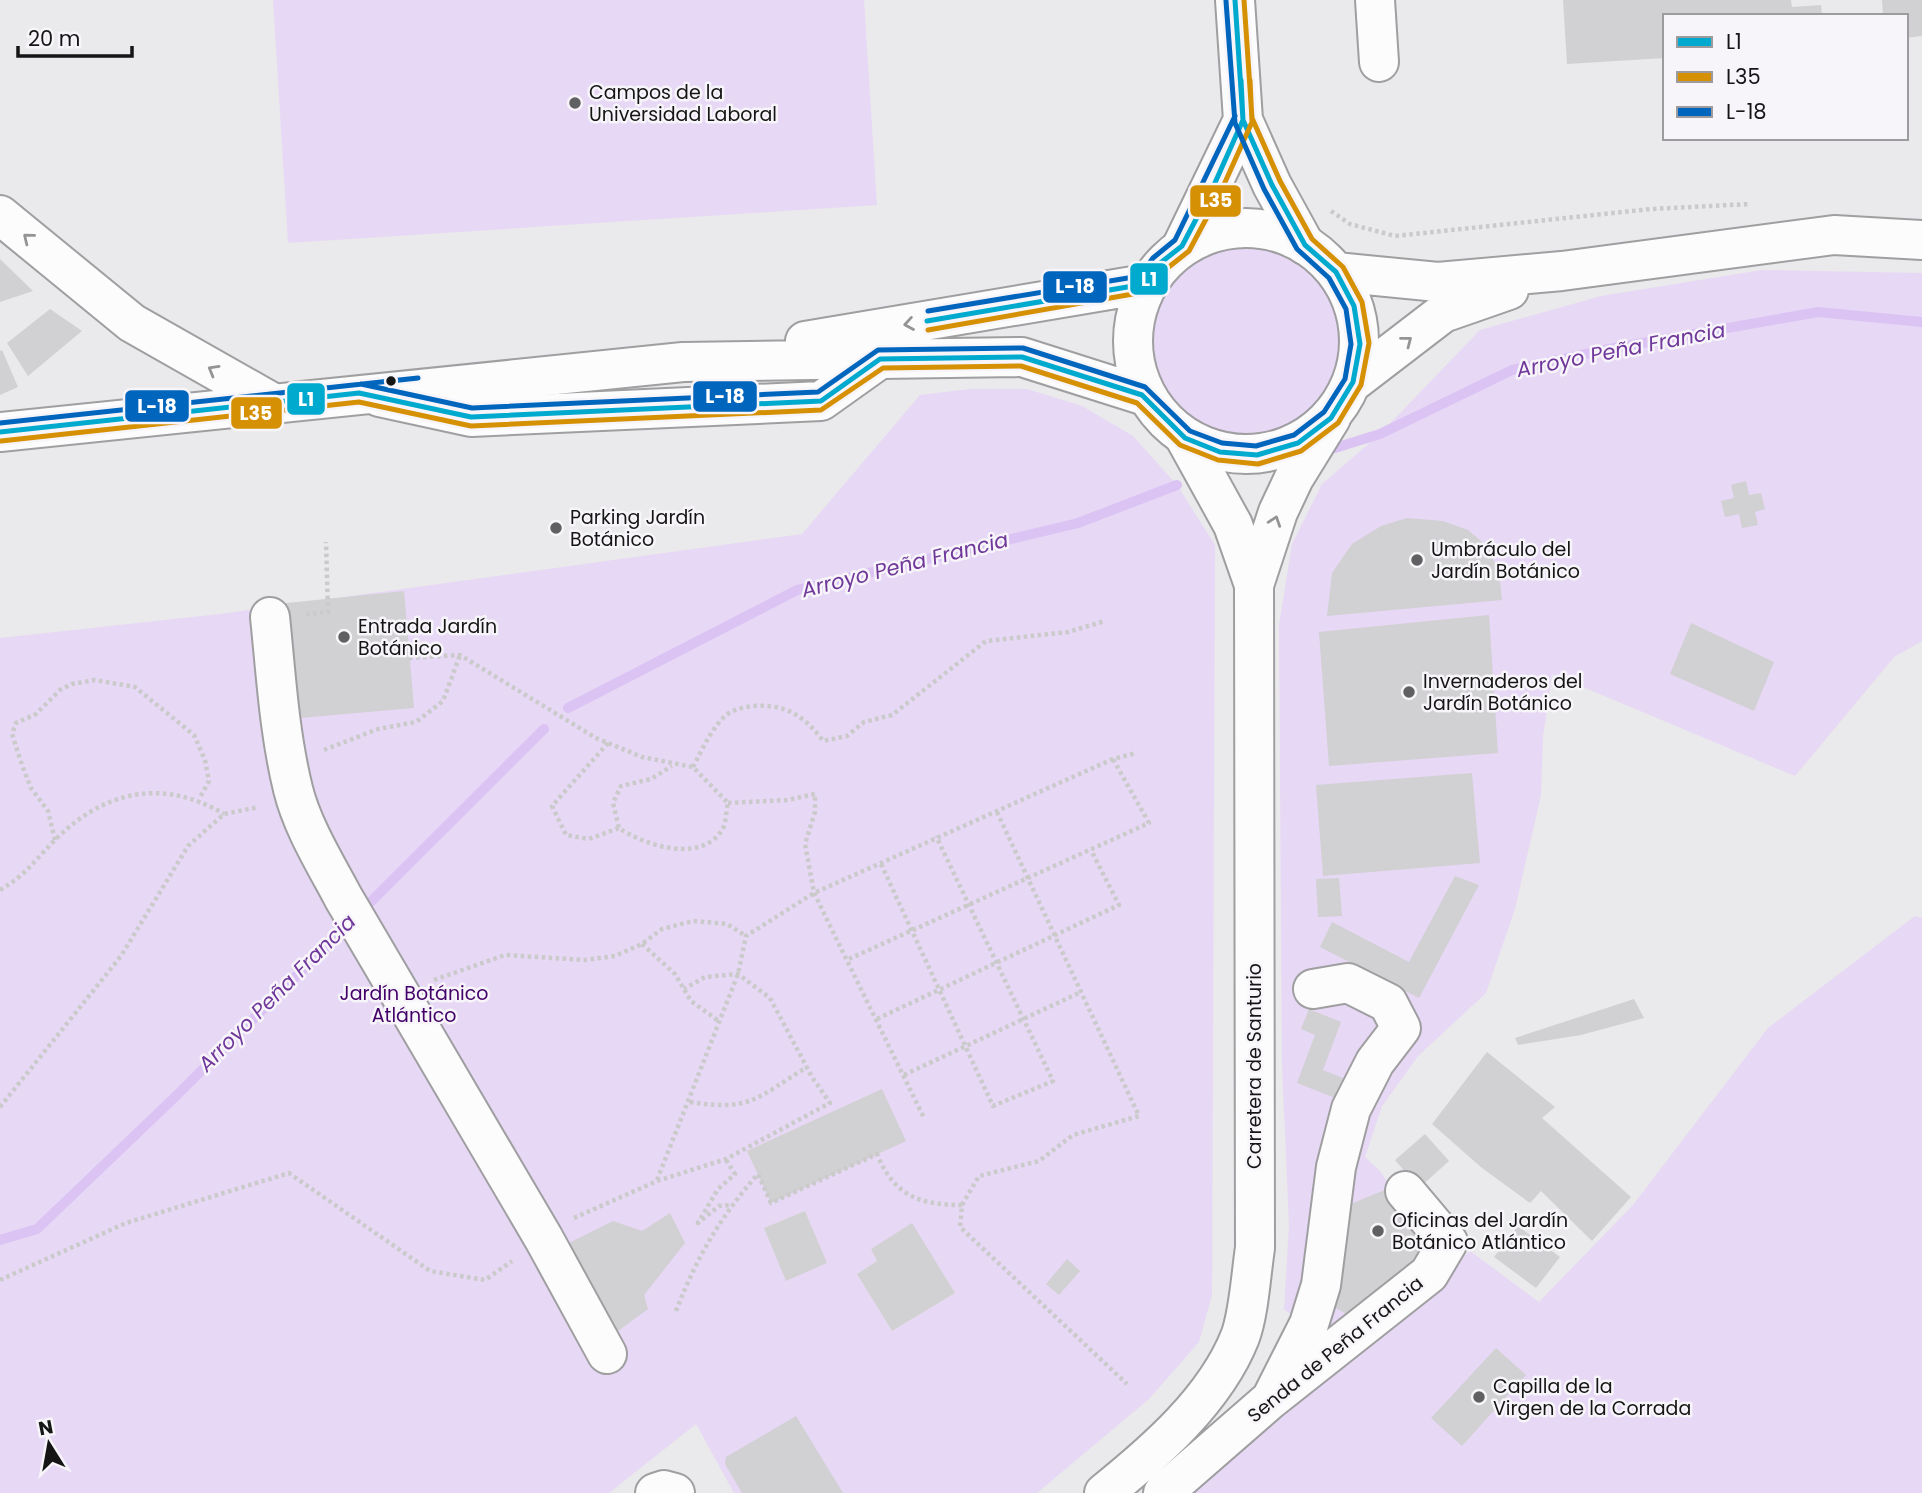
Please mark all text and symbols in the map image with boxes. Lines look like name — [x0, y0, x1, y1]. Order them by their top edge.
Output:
scale bar — [18, 14, 131, 58]
legend — [1663, 14, 1908, 140]
text: 20 m — [28, 24, 81, 53]
text: L1 — [1726, 27, 1742, 56]
text: L35 — [1726, 62, 1761, 91]
place label: Campos de la Universidad Laboral — [589, 79, 777, 128]
marker: Campos de la Universidad Laboral — [567, 95, 583, 111]
text: L-18 — [1726, 97, 1767, 126]
line badge: L35 — [1189, 184, 1242, 218]
text: L35 — [1200, 187, 1232, 214]
one-way arrow — [24, 234, 36, 247]
line badge: L1 — [1129, 262, 1169, 296]
text: L1 — [1141, 266, 1157, 293]
line badge: L-18 — [1042, 270, 1108, 304]
text: L-18 — [1055, 273, 1095, 300]
water label: Arroyo Peña Francia — [1513, 315, 1728, 384]
one-way arrow — [903, 316, 915, 331]
one-way arrow — [1399, 336, 1412, 349]
one-way arrow — [208, 365, 221, 378]
unlabelled marker — [384, 374, 398, 388]
line badge: L-18 — [692, 380, 758, 413]
line badge: L1 — [286, 382, 326, 416]
text: L-18 — [705, 383, 745, 410]
text: L1 — [298, 386, 314, 413]
line badge: L-18 — [124, 389, 190, 423]
text: L-18 — [137, 393, 177, 420]
line badge: L35 — [230, 396, 283, 430]
text: L35 — [240, 400, 272, 427]
place label: Parking Jardín Botánico — [570, 504, 705, 553]
one-way arrow — [1267, 515, 1281, 527]
marker: Parking Jardín Botánico — [548, 520, 564, 536]
water label: Arroyo Peña Francia — [798, 525, 1011, 604]
place label: Umbráculo del Jardín Botánico — [1431, 536, 1580, 585]
marker: Umbráculo del Jardín Botánico — [1409, 552, 1425, 568]
place label: Entrada Jardín Botánico — [358, 613, 497, 662]
marker: Entrada Jardín Botánico — [336, 629, 352, 645]
place label: Invernaderos del Jardín Botánico — [1423, 668, 1583, 717]
marker: Invernaderos del Jardín Botánico — [1401, 684, 1417, 700]
water label: Arroyo Peña Francia — [191, 907, 362, 1079]
street label: Carretera de Santurio — [1241, 963, 1268, 1169]
park label: Jardín Botánico Atlántico — [340, 980, 488, 1029]
place label: Oficinas del Jardín Botánico Atlántico — [1392, 1207, 1568, 1256]
marker: Oficinas del Jardín Botánico Atlántico — [1370, 1223, 1386, 1239]
street label: Senda de Peña Francia — [1242, 1270, 1429, 1429]
place label: Capilla de la Virgen de la Corrada — [1493, 1373, 1691, 1422]
marker: Capilla de la Virgen de la Corrada — [1471, 1389, 1487, 1405]
north arrow — [14, 1409, 84, 1479]
text: N — [36, 1413, 55, 1442]

